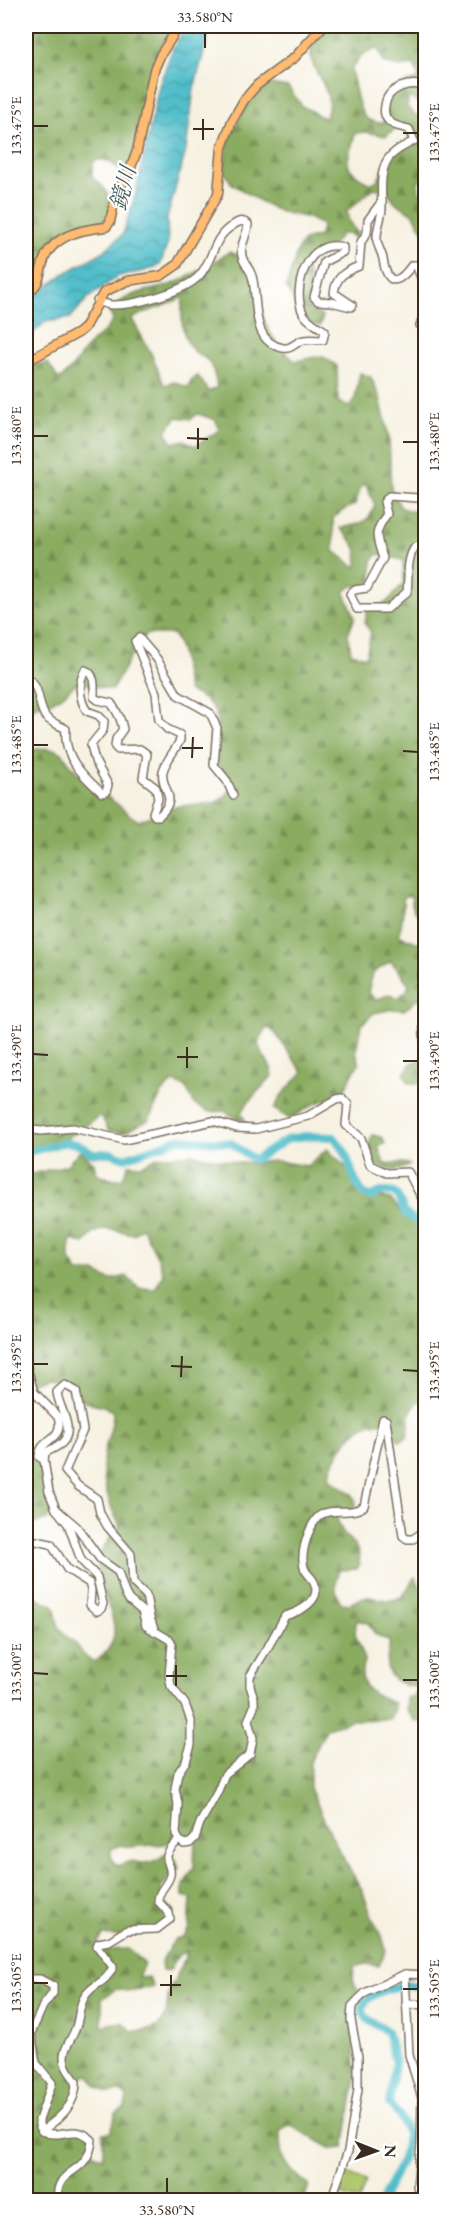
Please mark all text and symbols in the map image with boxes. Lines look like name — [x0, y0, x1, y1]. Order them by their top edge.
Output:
text: 33.580°N — [177, 7, 233, 26]
text: 133.475°E — [6, 96, 25, 156]
text: 133.475°E — [424, 103, 443, 163]
water label: 鏡川 — [103, 161, 143, 213]
text: 133.480°E — [6, 406, 25, 466]
text: 133.480°E — [424, 412, 443, 472]
text: 133.485°E — [6, 715, 25, 775]
text: 133.485°E — [424, 722, 443, 782]
text: 133.490°E — [6, 1024, 25, 1084]
text: 133.490°E — [424, 1031, 443, 1091]
text: 133.495°E — [6, 1334, 25, 1394]
text: 133.495°E — [424, 1341, 443, 1401]
text: 133.500°E — [6, 1643, 25, 1703]
text: 133.500°E — [424, 1650, 443, 1710]
text: 133.505°E — [6, 1953, 25, 2013]
text: 133.505°E — [424, 1959, 443, 2019]
north arrow — [346, 2121, 406, 2181]
text: N — [380, 2145, 401, 2158]
text: 33.580°N — [139, 2200, 195, 2219]

